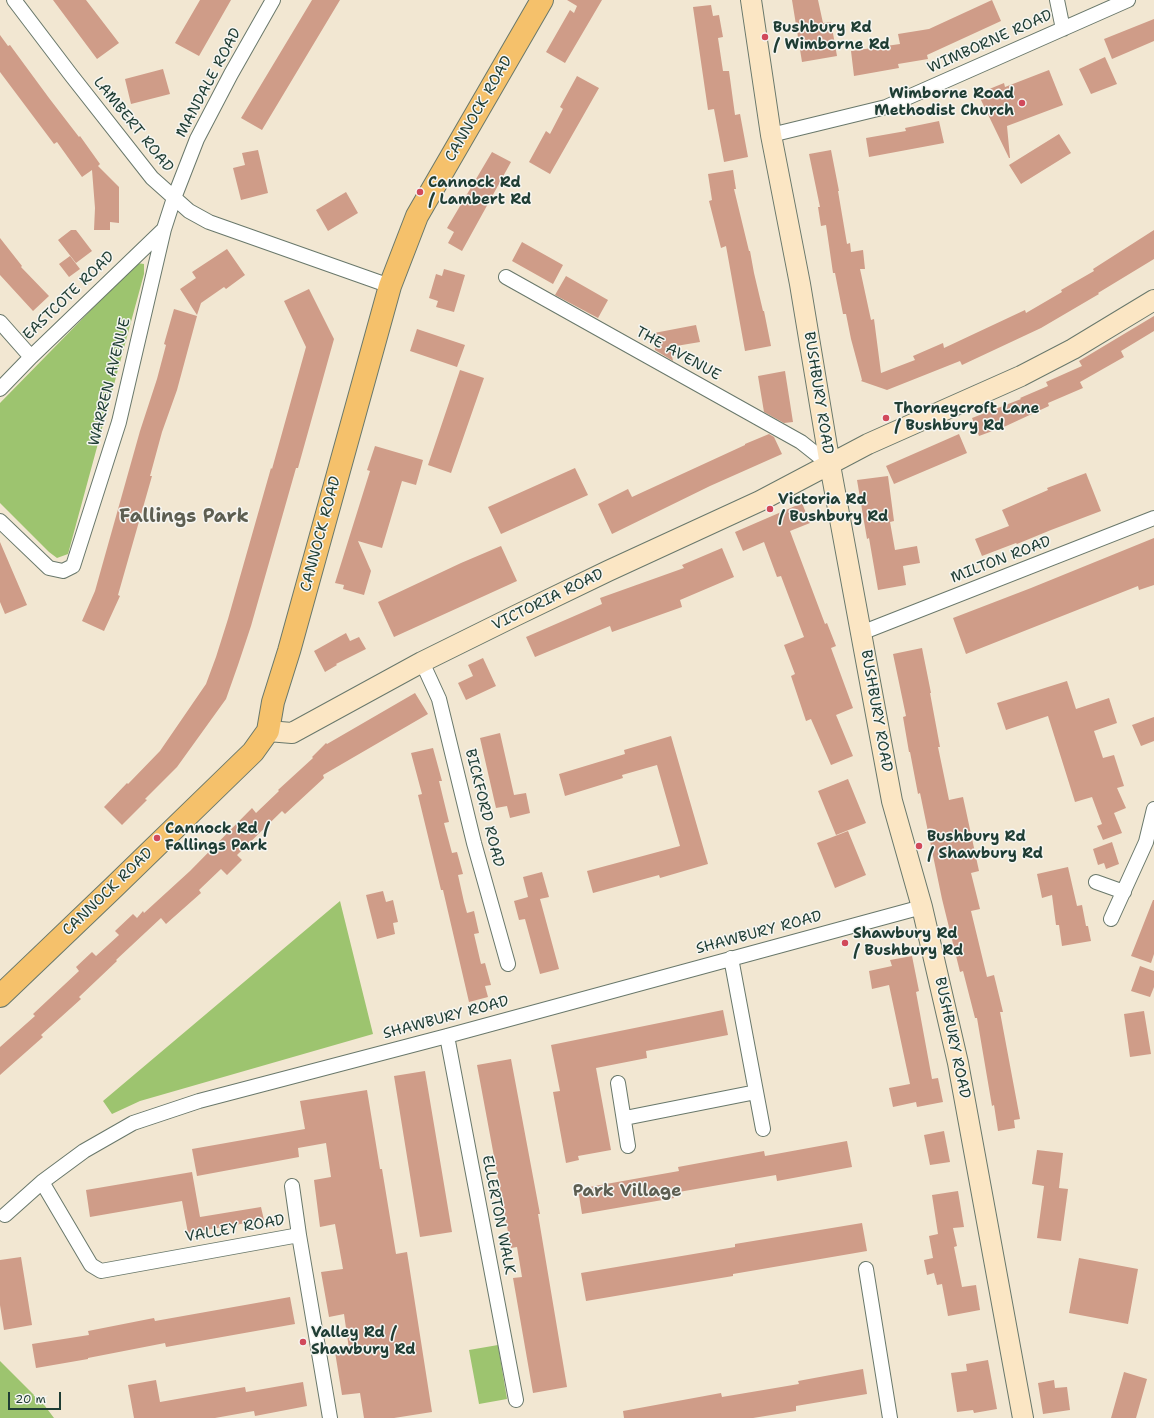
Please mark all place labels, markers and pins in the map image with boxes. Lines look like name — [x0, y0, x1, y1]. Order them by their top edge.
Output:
place label: Bushbury Rd / Wimborne Rd — [773, 19, 890, 54]
marker: Bushbury Rd / Wimborne Rd — [760, 32, 770, 42]
place label: Wimborne Road Methodist Church — [874, 85, 1014, 120]
marker: Wimborne Road Methodist Church — [1017, 98, 1027, 108]
place label: Cannock Rd / Lambert Rd — [428, 174, 531, 209]
marker: Cannock Rd / Lambert Rd — [415, 187, 425, 197]
place label: Thorneycroft Lane / Bushbury Rd — [894, 400, 1039, 435]
marker: Thorneycroft Lane / Bushbury Rd — [881, 413, 891, 423]
place label: Victoria Rd / Bushbury Rd — [778, 491, 888, 526]
marker: Victoria Rd / Bushbury Rd — [765, 504, 775, 514]
place label: Cannock Rd / Fallings Park — [165, 820, 270, 855]
place label: Bushbury Rd / Shawbury Rd — [927, 828, 1043, 863]
marker: Cannock Rd / Fallings Park — [152, 833, 162, 843]
marker: Bushbury Rd / Shawbury Rd — [914, 841, 924, 851]
place label: Shawbury Rd / Bushbury Rd — [853, 925, 963, 960]
marker: Shawbury Rd / Bushbury Rd — [840, 938, 850, 948]
place label: Valley Rd / Shawbury Rd — [311, 1324, 416, 1359]
marker: Valley Rd / Shawbury Rd — [298, 1337, 308, 1347]

